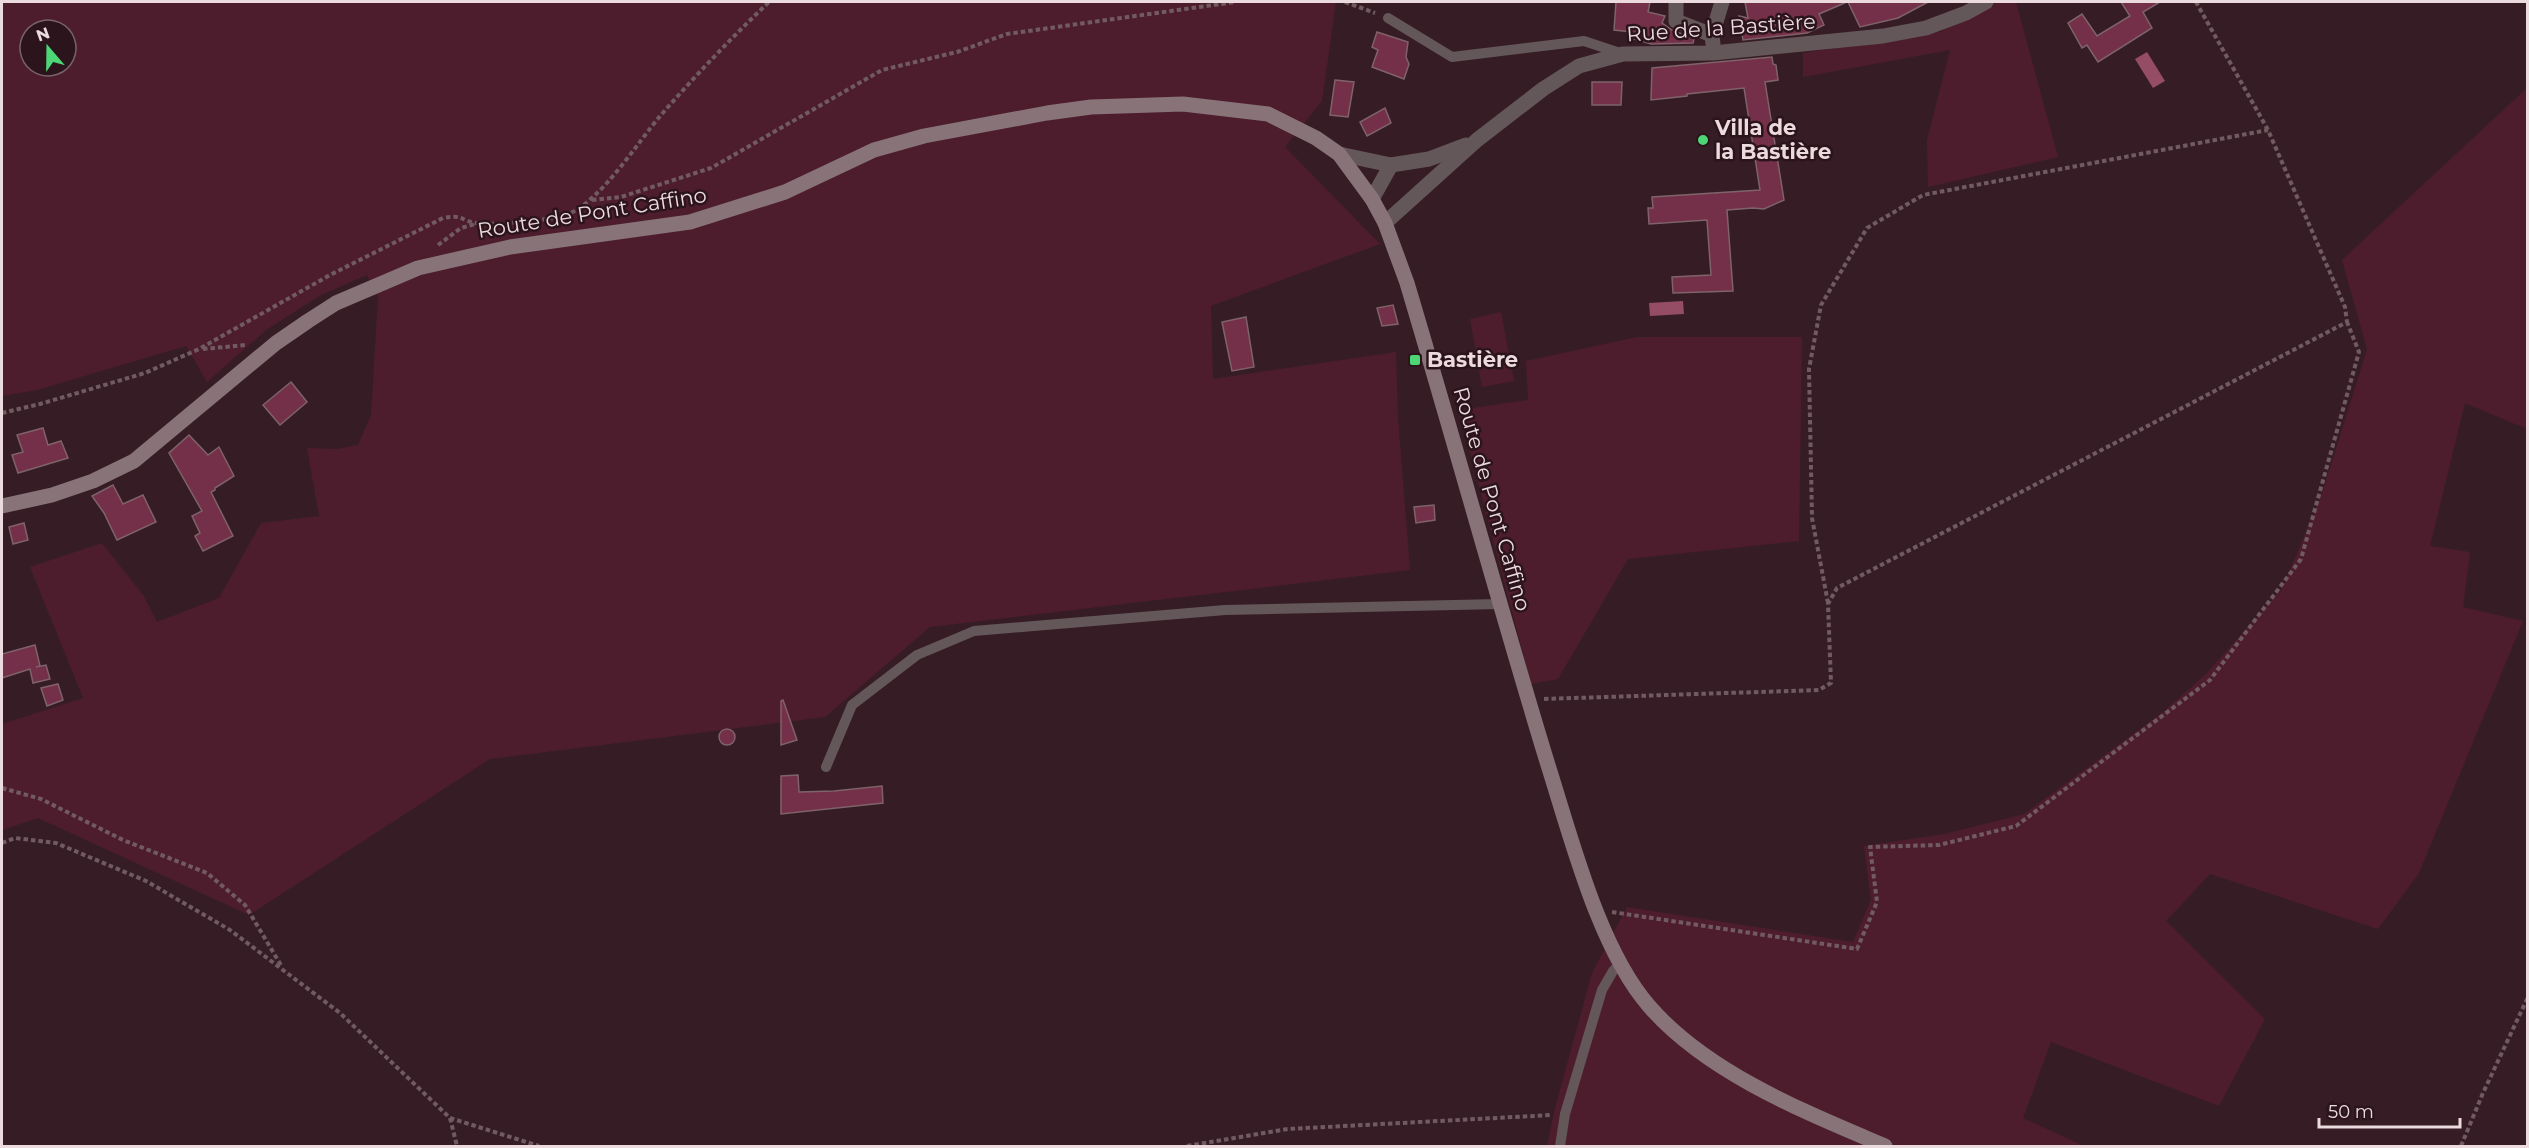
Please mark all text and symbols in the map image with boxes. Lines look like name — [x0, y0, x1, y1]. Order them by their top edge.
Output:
street label: Rue de la Bastière — [1626, 8, 1816, 47]
north arrow — [18, 18, 78, 78]
text: N — [34, 23, 52, 46]
place label: Villa de la Bastière — [1714, 115, 1831, 164]
marker: Villa de la Bastière — [1696, 133, 1710, 147]
street label: Route de Pont Caffino — [475, 182, 708, 243]
place label: Bastière — [1427, 347, 1518, 372]
marker: Bastière — [1408, 353, 1422, 367]
street label: Route de Pont Caffino — [1449, 384, 1536, 614]
scale bar — [2319, 1091, 2460, 1129]
text: 50 m — [2328, 1101, 2374, 1123]

